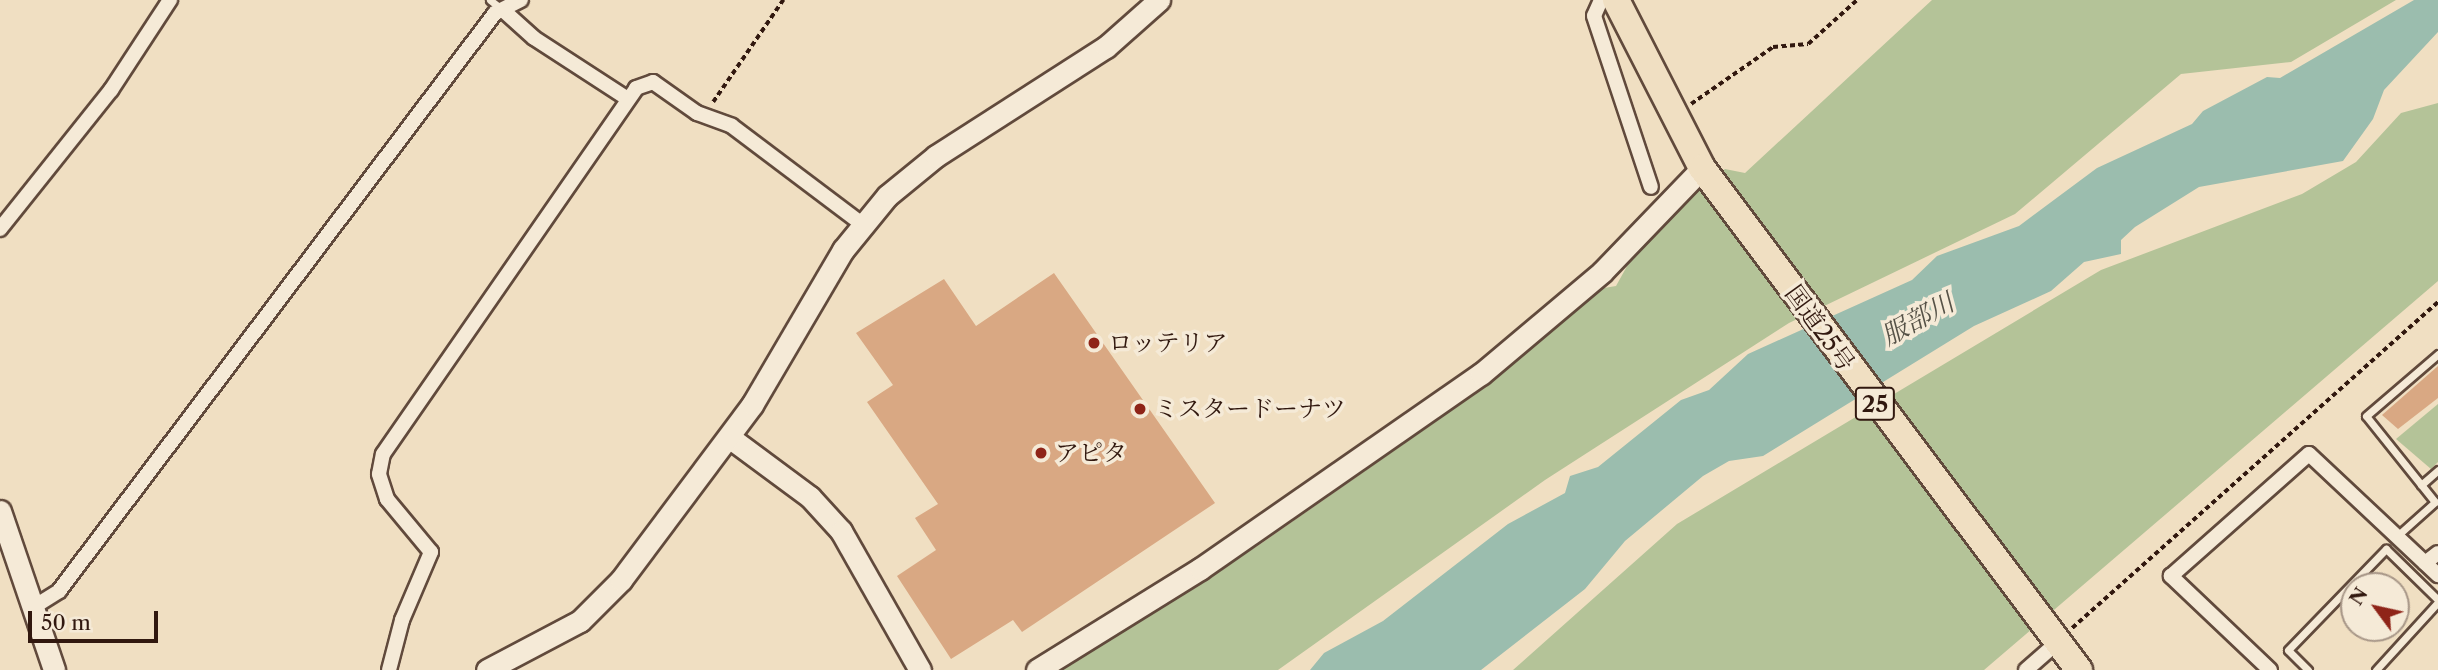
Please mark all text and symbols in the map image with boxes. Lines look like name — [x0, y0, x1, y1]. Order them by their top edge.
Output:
street label: 国道25号 — [1779, 280, 1861, 376]
water label: 服部川 — [1876, 287, 1960, 353]
place label: ロッテリア — [1108, 329, 1228, 357]
marker: ロッテリア — [1086, 335, 1102, 351]
road number: 25 — [1854, 384, 1896, 424]
place label: ミスタードーナツ — [1154, 395, 1346, 423]
marker: ミスタードーナツ — [1132, 401, 1148, 417]
place label: アピタ — [1055, 439, 1127, 467]
marker: アピタ — [1033, 445, 1049, 461]
north arrow — [2340, 572, 2410, 642]
text: N — [2344, 583, 2373, 610]
scale bar — [32, 596, 161, 640]
text: 50 m — [41, 610, 91, 635]

